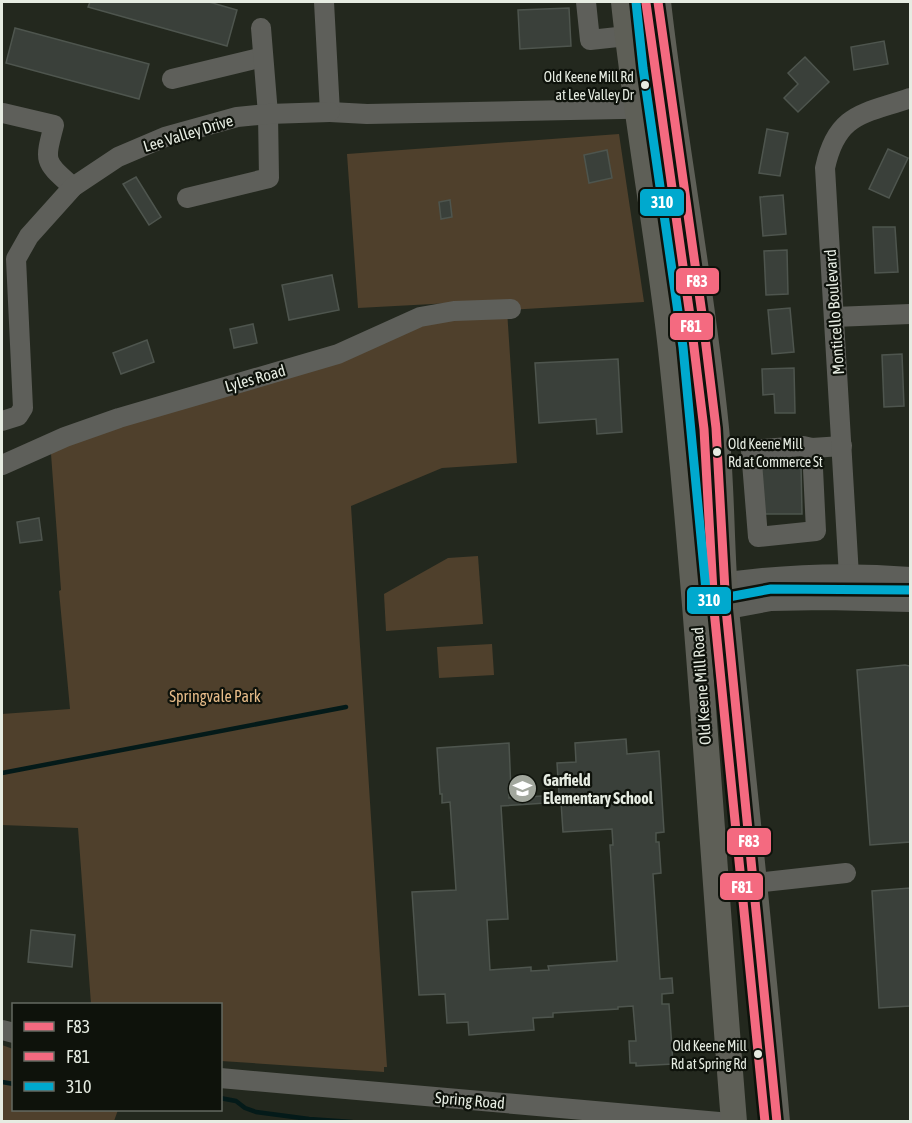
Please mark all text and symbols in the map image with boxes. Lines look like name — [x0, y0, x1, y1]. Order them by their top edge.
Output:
place label: Old Keene Mill Rd at Lee Valley Dr — [544, 69, 635, 103]
marker: Old Keene Mill Rd at Lee Valley Dr — [639, 79, 651, 91]
street label: Lee Valley Drive — [141, 111, 235, 156]
line badge: 310 — [639, 188, 685, 217]
text: 310 — [651, 193, 674, 211]
street label: Monticello Boulevard — [821, 249, 847, 375]
line badge: F83 — [675, 267, 720, 295]
text: F83 — [686, 272, 708, 290]
line badge: F81 — [669, 312, 714, 341]
text: F81 — [680, 317, 702, 335]
street label: Lyles Road — [223, 361, 288, 396]
place label: Old Keene Mill Rd at Commerce St — [728, 436, 823, 470]
marker: Old Keene Mill Rd at Commerce St — [711, 446, 723, 458]
line badge: 310 — [686, 586, 732, 615]
text: 310 — [698, 591, 721, 609]
street label: Old Keene Mill Road — [688, 627, 714, 745]
park label: Springvale Park — [169, 687, 261, 706]
place label: Garfield Elementary School — [543, 771, 654, 807]
school or university icon: Garfield Elementary School — [506, 773, 538, 805]
line badge: F83 — [726, 827, 772, 856]
text: F83 — [738, 832, 760, 850]
line badge: F81 — [719, 872, 764, 901]
text: F81 — [731, 878, 753, 896]
legend — [12, 1003, 222, 1111]
text: F83 — [66, 1016, 90, 1037]
place label: Old Keene Mill Rd at Spring Rd — [671, 1038, 747, 1072]
text: F81 — [66, 1046, 90, 1067]
marker: Old Keene Mill Rd at Spring Rd — [752, 1048, 764, 1060]
text: 310 — [66, 1076, 91, 1097]
street label: Spring Road — [434, 1088, 506, 1113]

